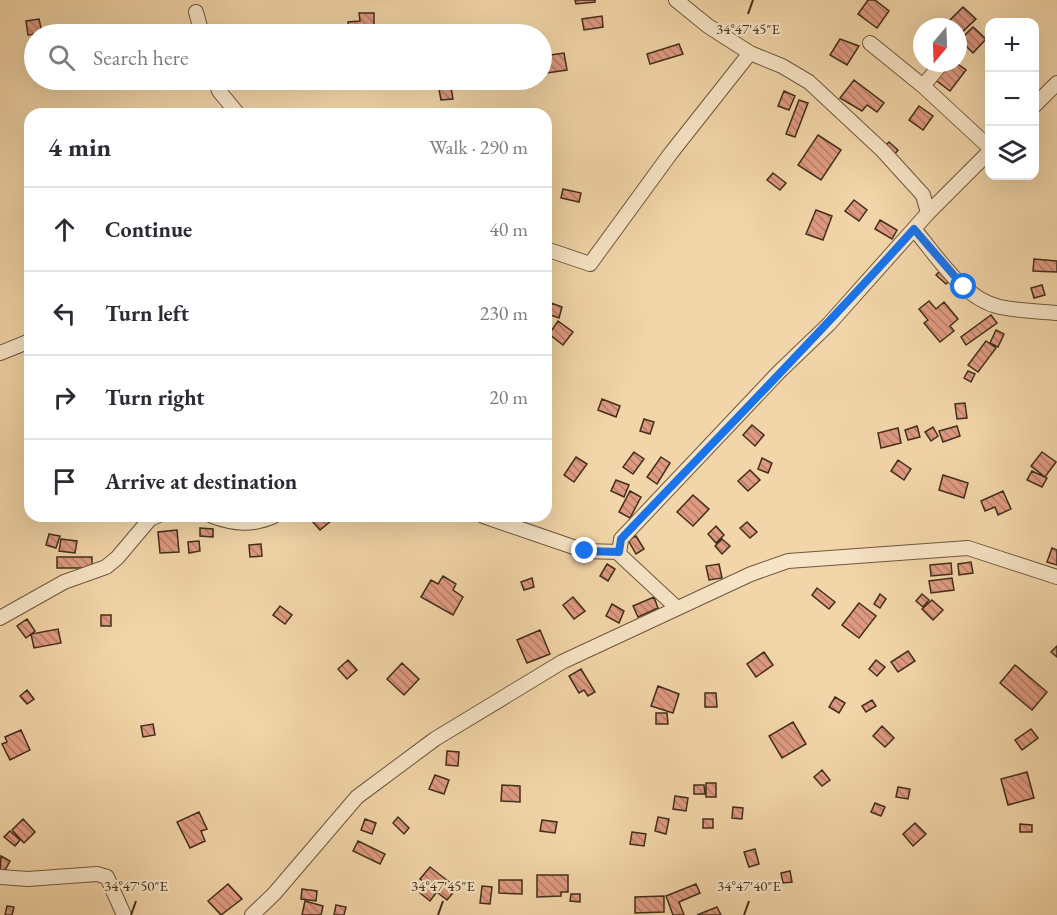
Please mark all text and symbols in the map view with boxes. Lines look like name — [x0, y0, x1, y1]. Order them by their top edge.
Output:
north arrow — [913, 18, 967, 72]
map controls — [985, 18, 1039, 180]
button: + — [985, 18, 1039, 72]
text: 34°47'45"E — [716, 19, 781, 38]
search box — [24, 24, 552, 90]
icon: search — [45, 41, 78, 74]
text: Search here — [93, 43, 188, 72]
button: − — [985, 72, 1039, 126]
button: layers — [985, 126, 1039, 180]
text: 4 min — [48, 130, 111, 164]
text: Walk · 290 m — [429, 134, 528, 160]
icon: ahead — [48, 213, 81, 246]
text: Continue — [105, 215, 192, 244]
text: 40 m — [489, 216, 528, 242]
route start — [950, 273, 976, 299]
icon: left — [48, 297, 81, 330]
text: Turn left — [105, 299, 189, 328]
text: 230 m — [480, 300, 528, 326]
icon: right — [48, 381, 81, 414]
text: Turn right — [105, 383, 204, 412]
text: 20 m — [489, 384, 528, 410]
icon: arrive — [48, 465, 81, 498]
text: Arrive at destination — [105, 467, 297, 496]
route end — [571, 537, 597, 563]
text: 34°47'50"E — [104, 876, 169, 895]
text: 34°47'45"E — [411, 876, 476, 895]
text: 34°47'40"E — [717, 876, 782, 895]

